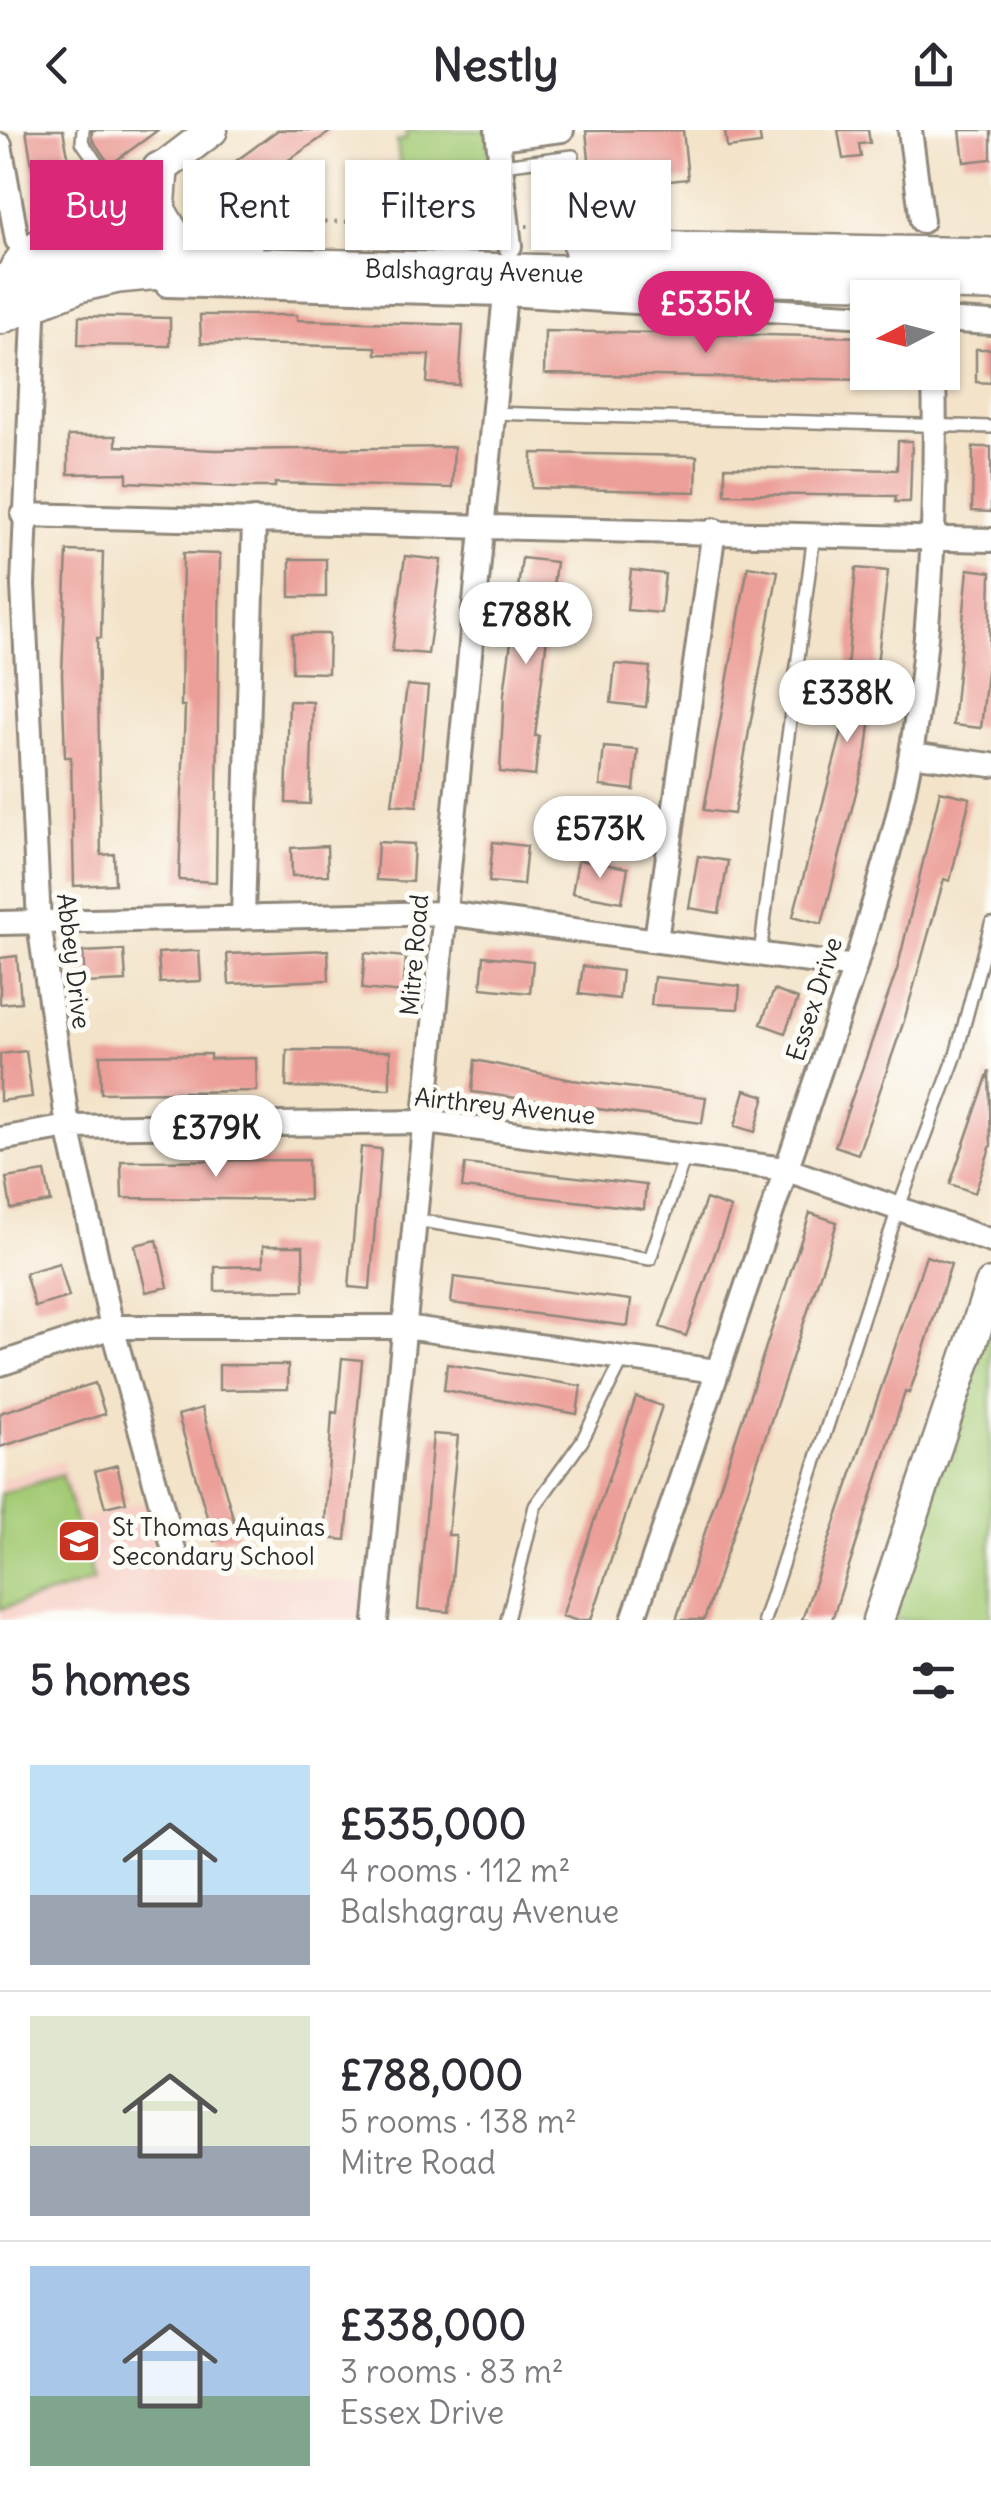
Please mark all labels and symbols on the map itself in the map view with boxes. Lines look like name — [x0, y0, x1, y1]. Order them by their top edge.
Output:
street label: Balshagray Avenue — [365, 252, 584, 289]
pin: £535K — [636, 271, 776, 356]
north arrow — [850, 280, 960, 390]
pin: £788K — [456, 582, 596, 667]
pin: £338K — [777, 660, 917, 745]
pin: £573K — [530, 796, 670, 881]
street label: Abbey Drive — [50, 891, 98, 1031]
street label: Mitre Road — [393, 893, 435, 1017]
street label: Essex Drive — [779, 933, 849, 1065]
street label: Airthrey Avenue — [413, 1081, 597, 1131]
pin: £379K — [146, 1095, 286, 1180]
place label: St Thomas Aquinas Secondary School — [112, 1511, 325, 1572]
school or university icon: St Thomas Aquinas Secondary School — [56, 1518, 102, 1564]

